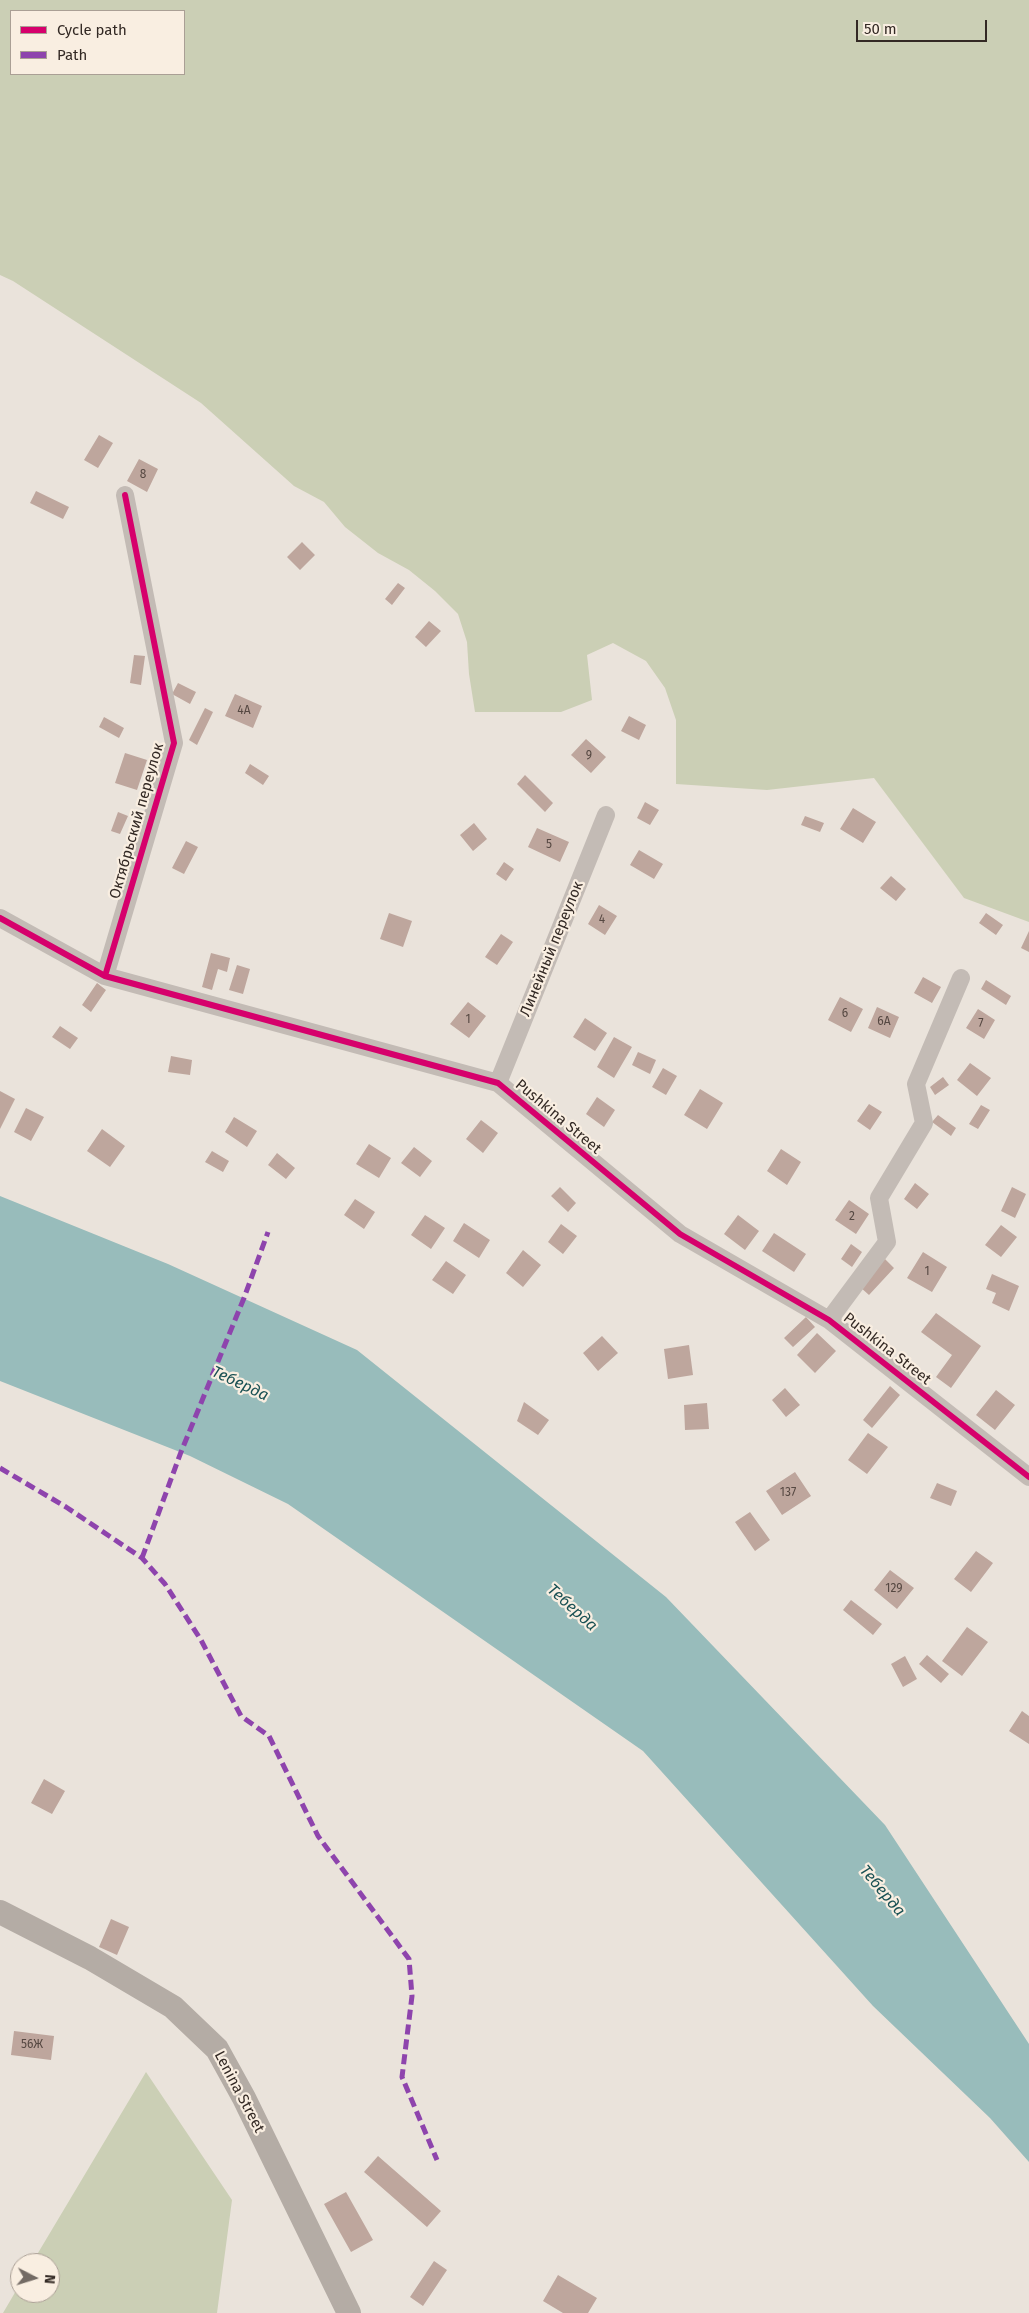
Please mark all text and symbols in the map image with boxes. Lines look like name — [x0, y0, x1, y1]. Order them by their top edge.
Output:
legend — [10, 10, 185, 75]
scale bar — [859, 10, 990, 42]
text: 50 m — [864, 20, 897, 38]
text: Cycle path — [57, 21, 127, 39]
text: Path — [57, 46, 87, 64]
house number: 8 — [140, 468, 146, 482]
house number: 4А — [237, 704, 251, 718]
street label: Октябрьский переулок — [106, 741, 168, 901]
house number: 9 — [586, 749, 592, 763]
house number: 5 — [546, 838, 552, 852]
street label: Линейный переулок — [517, 879, 587, 1019]
house number: 4 — [599, 913, 605, 927]
house number: 6 — [842, 1007, 848, 1021]
house number: 1 — [465, 1013, 471, 1027]
house number: 6А — [877, 1015, 891, 1029]
house number: 7 — [978, 1017, 984, 1031]
street label: Pushkina Street — [511, 1076, 605, 1158]
house number: 2 — [849, 1210, 855, 1224]
house number: 1 — [924, 1265, 930, 1279]
street label: Pushkina Street — [840, 1309, 934, 1389]
water label: Теберда — [208, 1362, 272, 1406]
house number: 137 — [780, 1486, 796, 1500]
water label: Теберда — [543, 1581, 601, 1635]
house number: 129 — [885, 1582, 903, 1596]
water label: Теберда — [855, 1862, 909, 1920]
house number: 56Ж — [21, 2038, 43, 2052]
street label: Lenina Street — [210, 2048, 268, 2136]
north arrow — [10, 2253, 60, 2303]
text: N — [41, 2274, 58, 2285]

